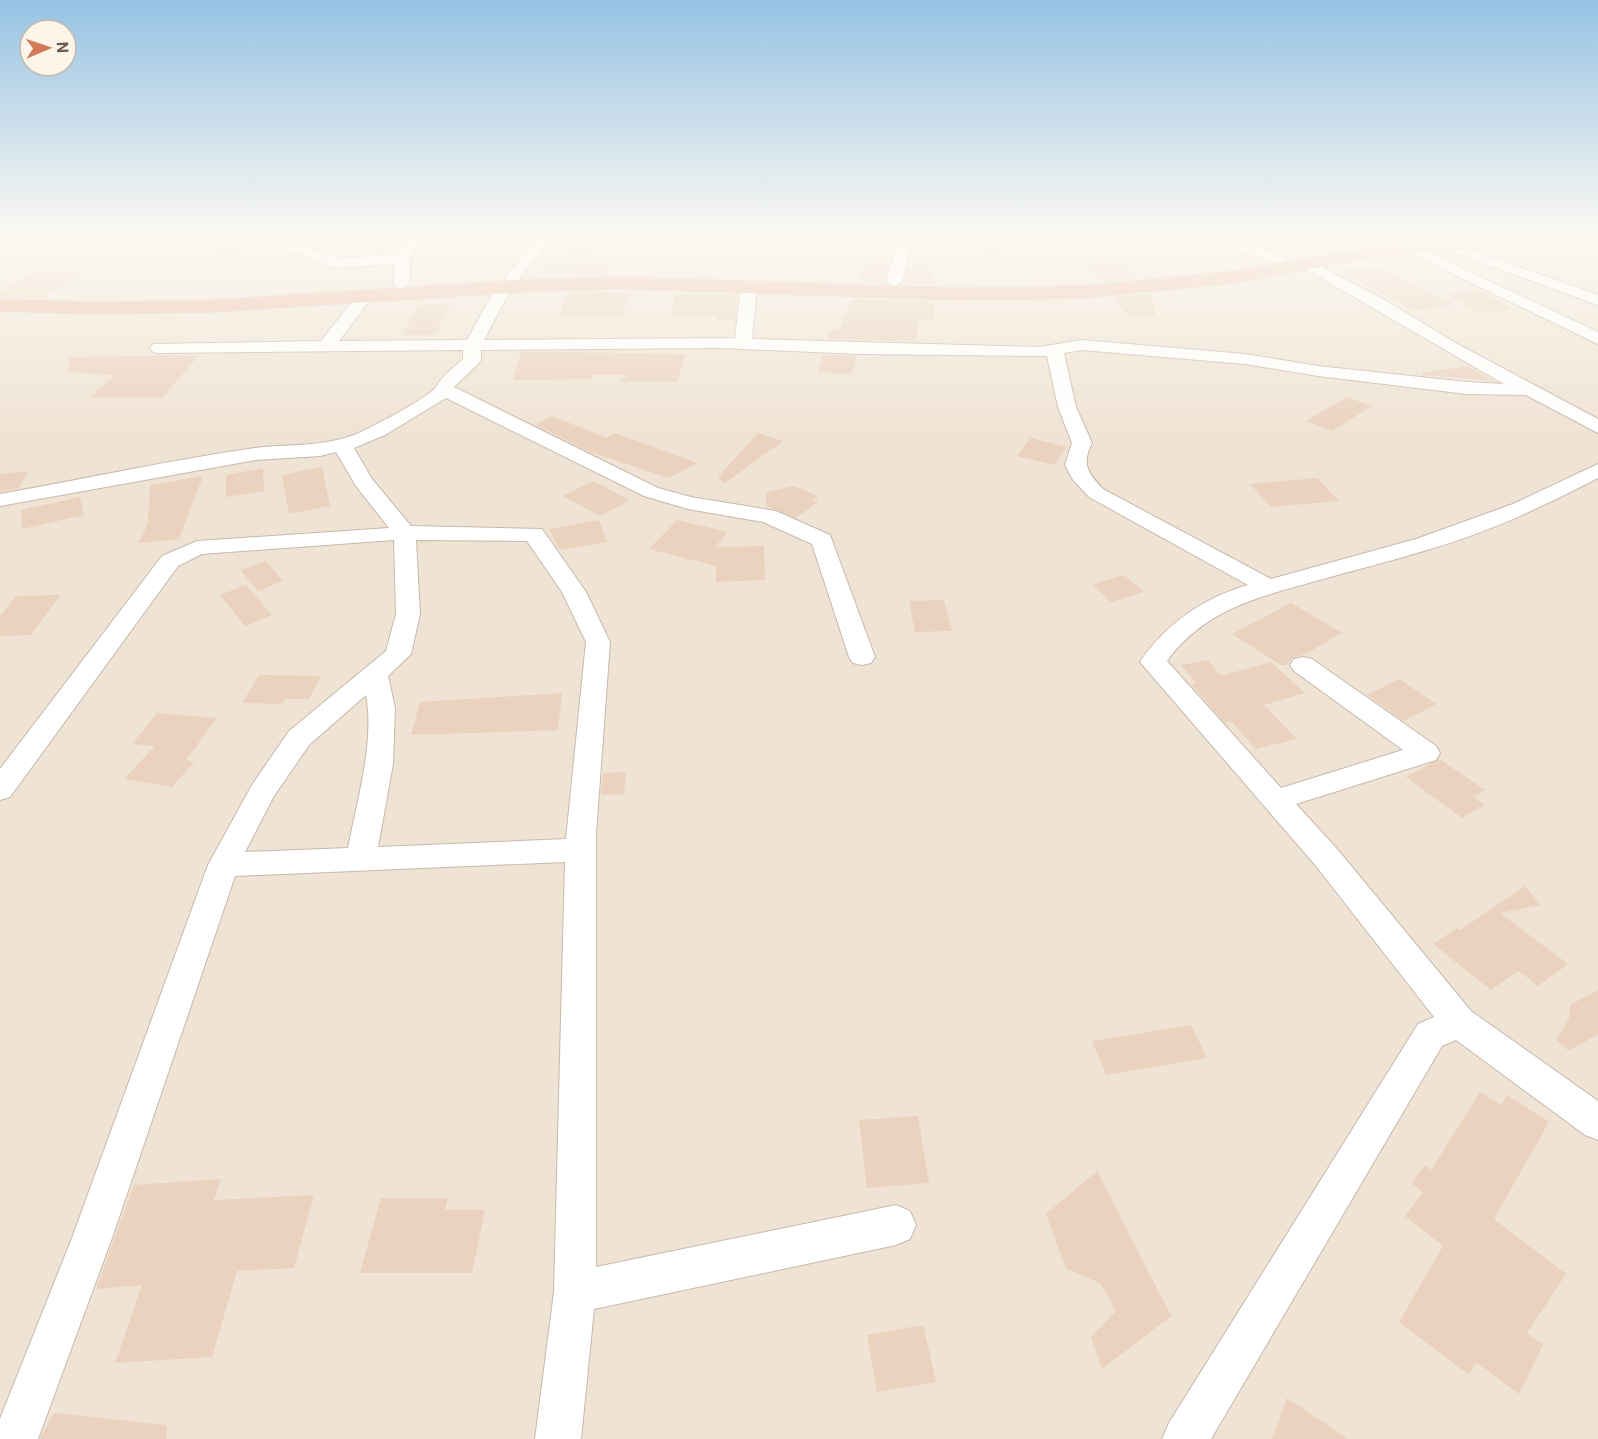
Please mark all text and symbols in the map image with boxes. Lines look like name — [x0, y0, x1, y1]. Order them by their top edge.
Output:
north arrow — [18, 18, 78, 78]
text: N — [53, 42, 72, 53]

